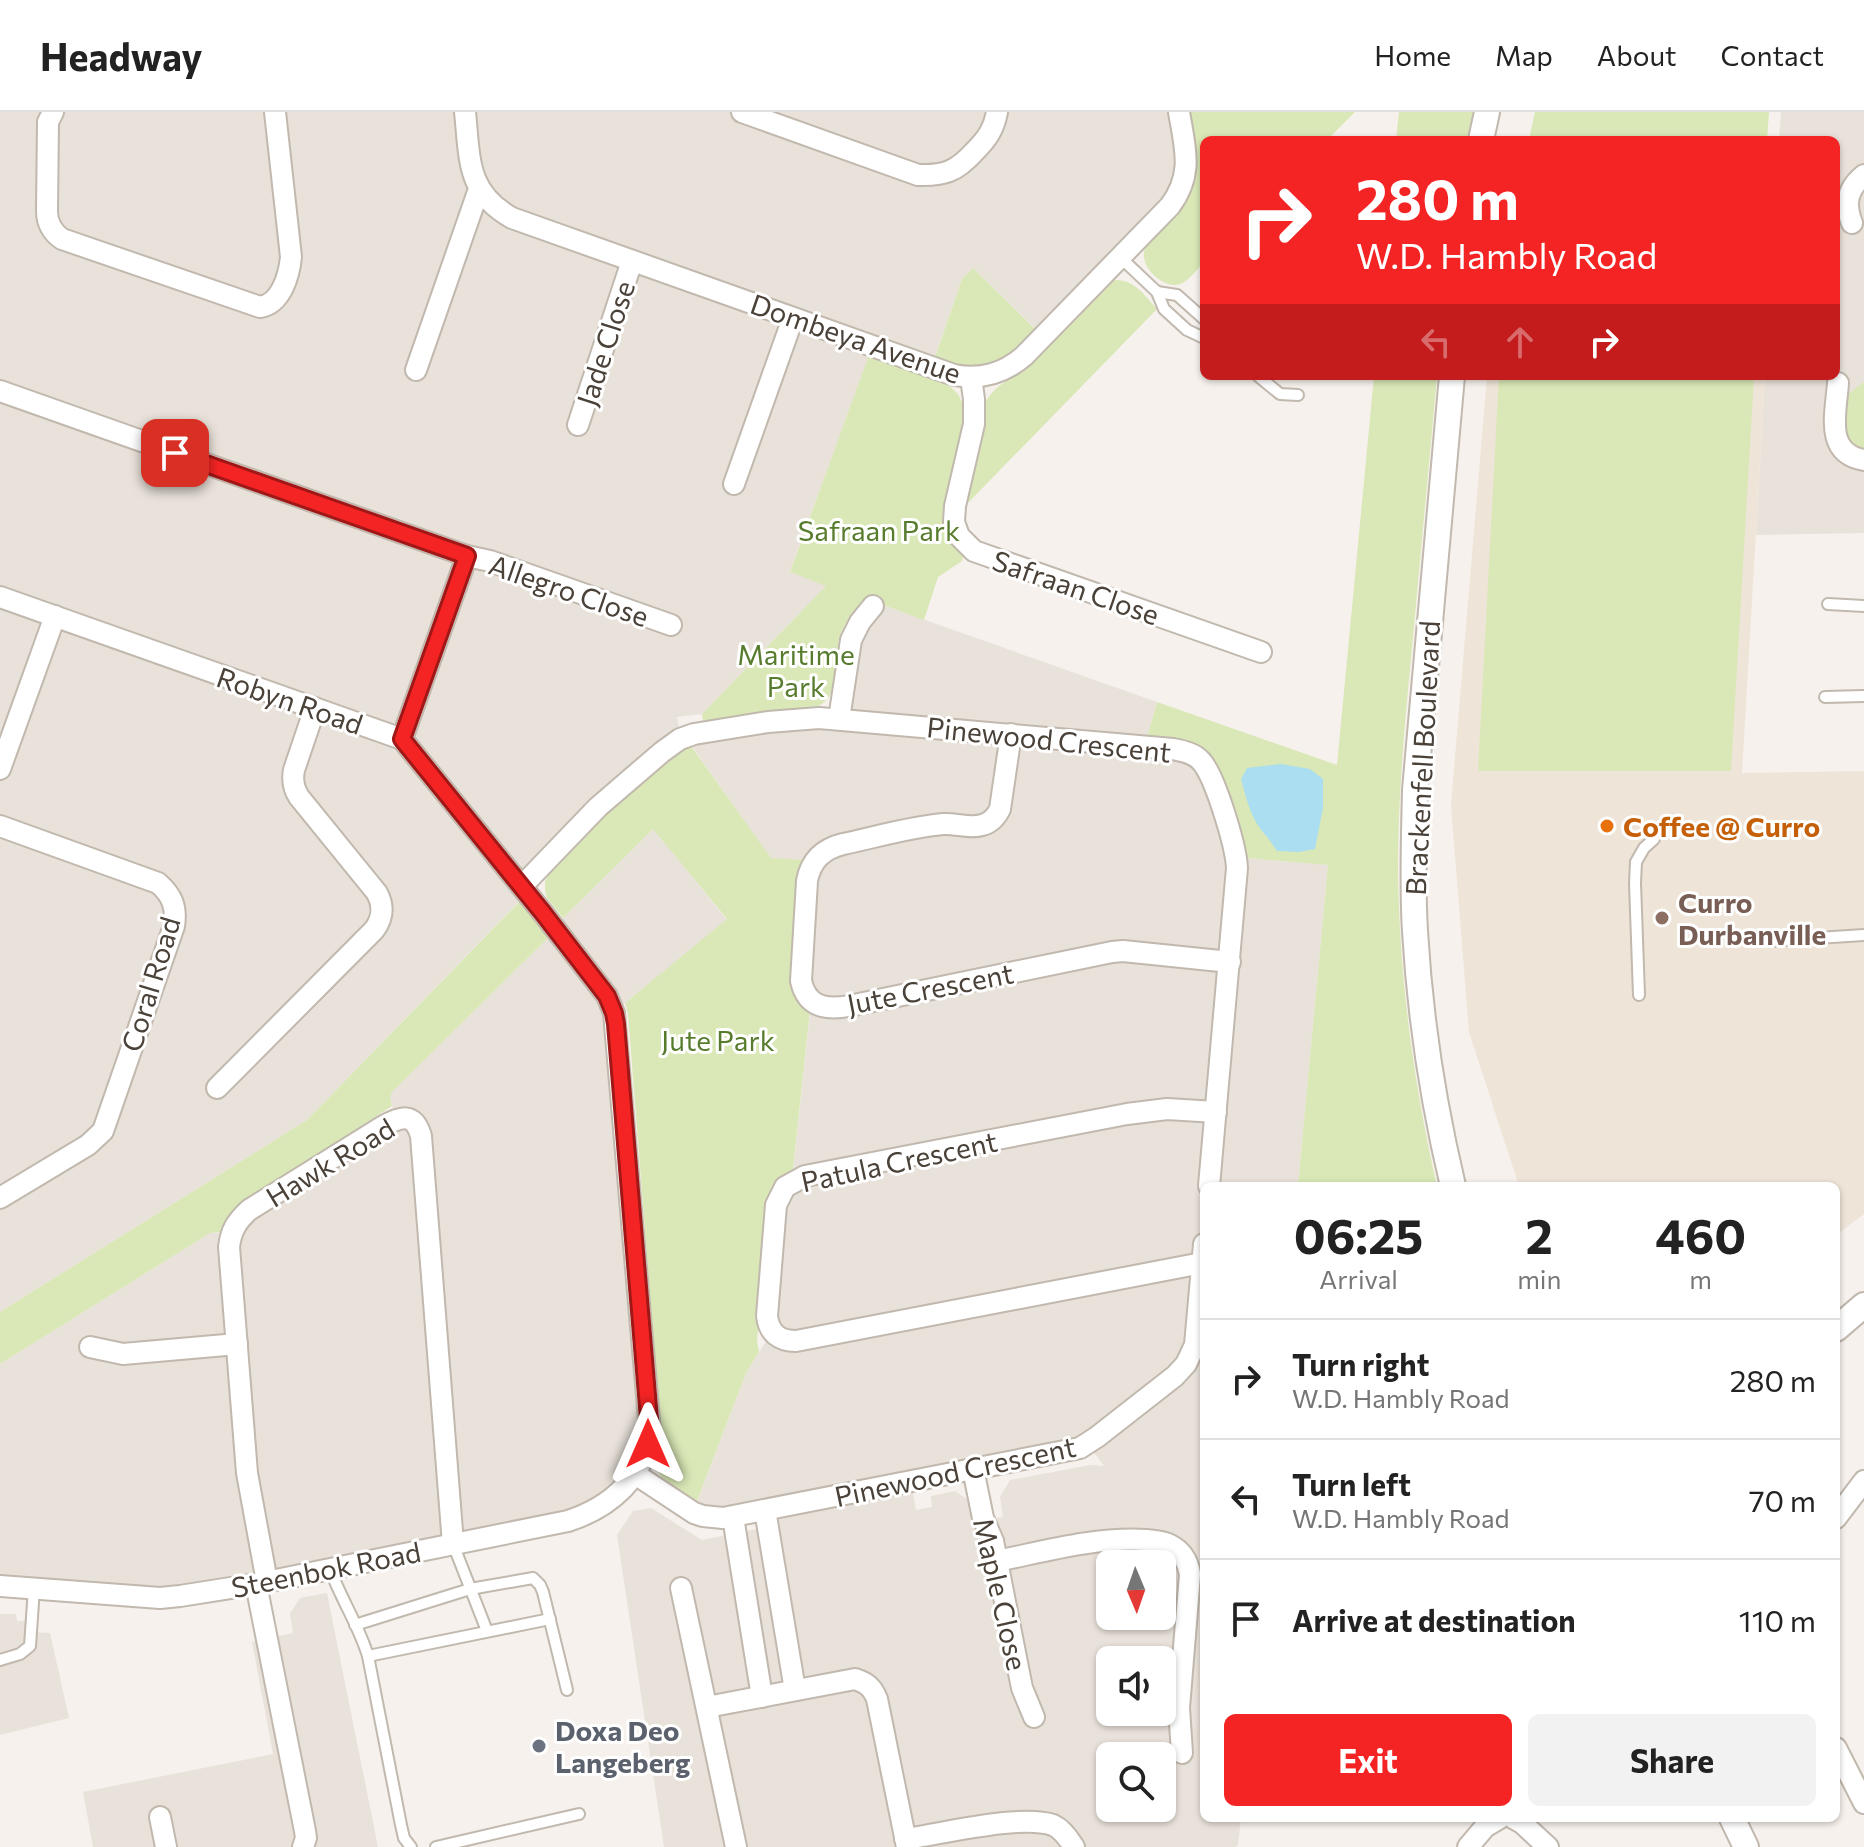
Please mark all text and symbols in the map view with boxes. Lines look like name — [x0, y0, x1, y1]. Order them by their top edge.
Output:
text: Headway — [40, 32, 202, 79]
text: Home — [1374, 38, 1451, 72]
text: Map — [1495, 38, 1553, 72]
text: About — [1597, 38, 1677, 72]
text: Contact — [1721, 38, 1824, 72]
text: 280 m — [1356, 163, 1519, 232]
icon: right — [1224, 168, 1328, 272]
text: W.D. Hambly Road — [1356, 232, 1657, 276]
street label: Jade Close — [569, 276, 641, 410]
street label: Dombeya Avenue — [746, 286, 966, 390]
icon: left — [1414, 320, 1458, 364]
icon: ahead — [1498, 320, 1542, 364]
icon: right — [1582, 320, 1626, 364]
pin — [141, 419, 209, 487]
icon: arrive — [153, 431, 197, 475]
park label: Safraan Park — [798, 513, 960, 547]
street label: Safraan Close — [988, 543, 1164, 631]
street label: Allegro Close — [485, 547, 653, 633]
street label: Brackenfell Boulevard — [1398, 620, 1446, 896]
park label: Maritime Park — [737, 637, 855, 703]
street label: Robyn Road — [213, 659, 367, 741]
street label: Pinewood Crescent — [925, 709, 1173, 769]
place label: Coffee @ Curro — [1623, 809, 1820, 843]
marker: Coffee @ Curro — [1598, 817, 1616, 835]
place label: Curro Durbanville — [1678, 885, 1826, 951]
marker: Curro Durbanville — [1653, 909, 1671, 927]
street label: Coral Road — [113, 912, 187, 1056]
street label: Jute Crescent — [844, 955, 1016, 1021]
park label: Jute Park — [661, 1023, 775, 1057]
street label: Hawk Road — [260, 1110, 400, 1214]
street label: Patula Crescent — [798, 1124, 1000, 1198]
text: 06:25 — [1294, 1205, 1423, 1264]
text: 2 — [1526, 1205, 1553, 1264]
text: 460 — [1655, 1205, 1746, 1264]
text: Arrival — [1319, 1263, 1398, 1294]
text: min — [1517, 1263, 1561, 1294]
text: m — [1689, 1263, 1712, 1294]
text: Turn right — [1292, 1345, 1429, 1382]
icon: right — [1224, 1357, 1268, 1401]
text: 280 m — [1730, 1361, 1816, 1398]
text: W.D. Hambly Road — [1292, 1382, 1510, 1413]
position arrow — [606, 1402, 690, 1486]
street label: Pinewood Crescent — [831, 1429, 1079, 1513]
text: Turn left — [1292, 1465, 1411, 1502]
icon: left — [1224, 1477, 1268, 1521]
text: 70 m — [1749, 1481, 1816, 1518]
text: W.D. Hambly Road — [1292, 1502, 1510, 1533]
street label: Maple Close — [967, 1515, 1035, 1673]
street label: Steenbok Road — [228, 1534, 424, 1604]
north arrow — [1096, 1550, 1176, 1630]
map controls — [1096, 1550, 1176, 1822]
icon: arrive — [1224, 1597, 1268, 1641]
text: Arrive at destination — [1292, 1601, 1576, 1638]
text: 110 m — [1739, 1601, 1816, 1638]
button: sound — [1096, 1646, 1176, 1726]
place label: Doxa Deo Langeberg — [555, 1713, 690, 1779]
button: Exit — [1224, 1714, 1512, 1806]
button: Share — [1528, 1714, 1816, 1806]
marker: Doxa Deo Langeberg — [530, 1737, 548, 1755]
button: search — [1096, 1742, 1176, 1822]

